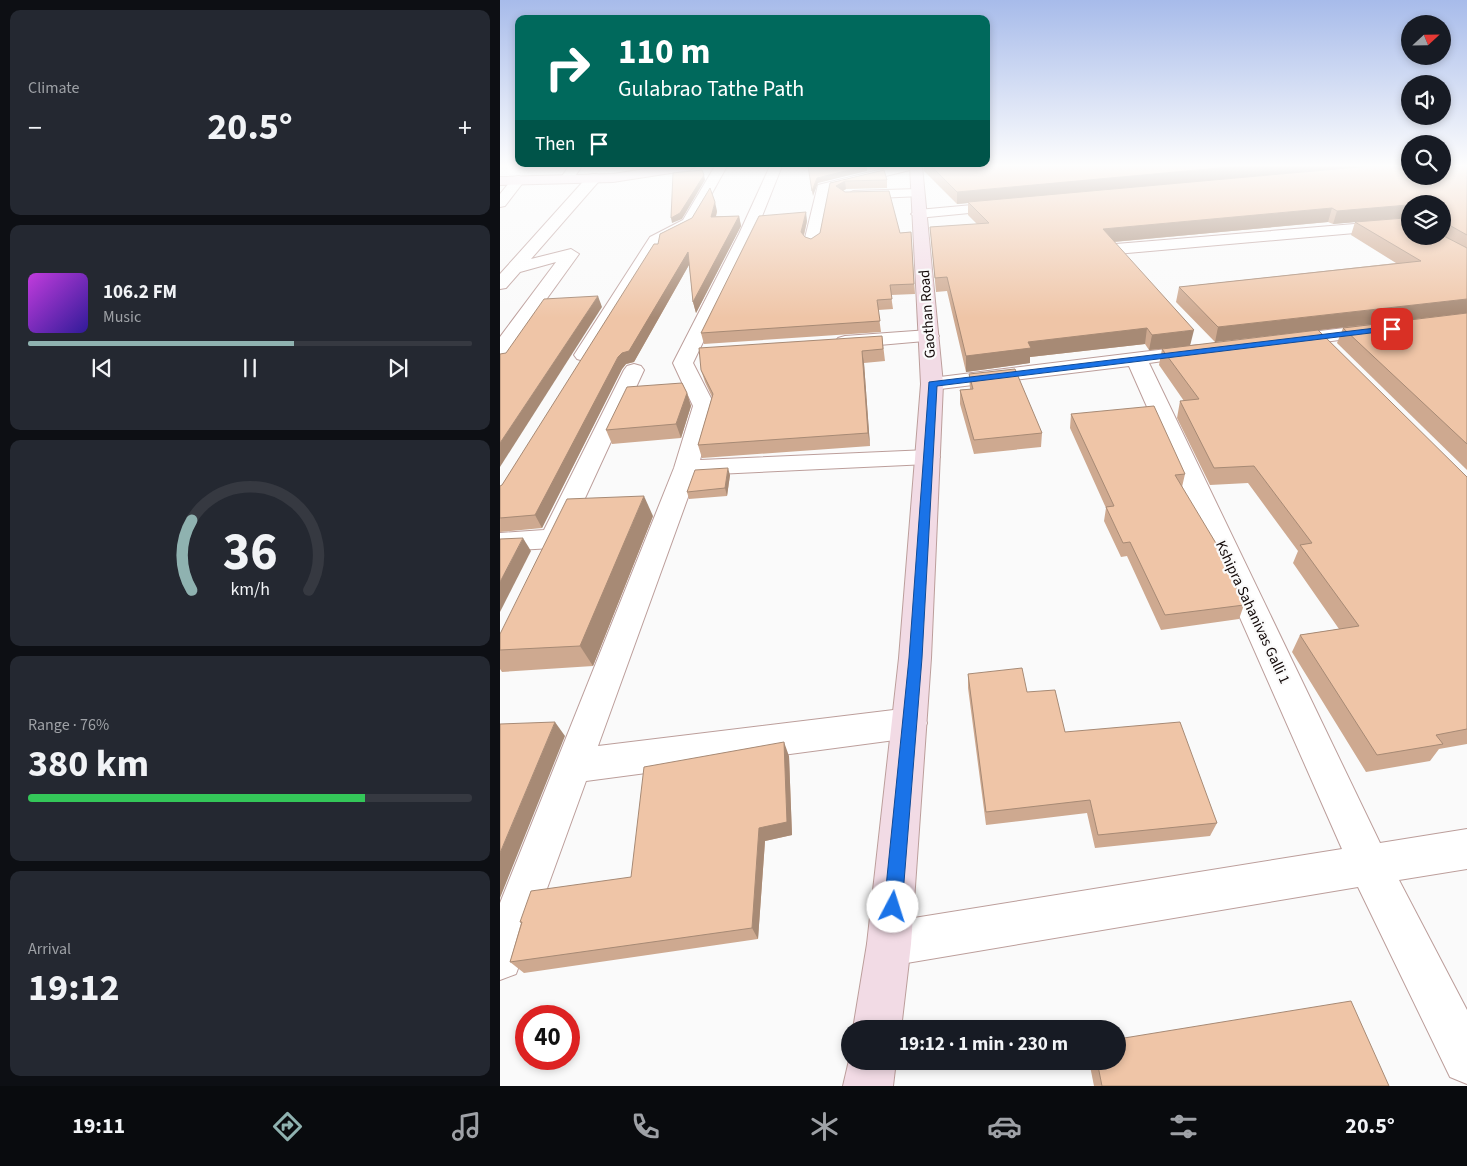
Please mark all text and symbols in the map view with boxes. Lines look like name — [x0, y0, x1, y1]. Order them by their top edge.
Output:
north arrow — [1401, 15, 1451, 65]
map controls — [1401, 15, 1451, 245]
text: 110 m — [618, 27, 710, 77]
icon: right — [535, 35, 600, 100]
text: Gulabrao Tathe Path — [618, 73, 804, 105]
button: sound — [1401, 75, 1451, 125]
text: Climate — [28, 77, 79, 99]
text: 20.5° — [207, 100, 293, 154]
text: − — [28, 108, 42, 148]
text: + — [458, 108, 472, 148]
icon: arrive — [585, 130, 613, 158]
text: Then — [535, 131, 575, 158]
button: search — [1401, 135, 1451, 185]
button: layers — [1401, 195, 1451, 245]
street label: Gaothan Road — [914, 269, 941, 359]
text: 106.2 FM — [103, 279, 177, 306]
text: Music — [103, 306, 141, 328]
pin — [1371, 308, 1413, 350]
icon: arrive — [1378, 315, 1406, 343]
icon: previous — [88, 354, 116, 382]
icon: pause — [236, 354, 264, 382]
icon: next — [384, 354, 412, 382]
text: 36 — [223, 516, 277, 590]
street label: Kshipra Sahanivas Galli 1 — [1210, 537, 1295, 687]
text: km/h — [230, 577, 270, 602]
text: Range · 76% — [28, 714, 109, 736]
text: 380 km — [28, 737, 149, 791]
position arrow — [866, 880, 918, 932]
text: Arrival — [28, 938, 71, 960]
text: 19:12 — [28, 961, 120, 1015]
speed limit sign: 40 — [515, 1005, 580, 1070]
text: 19:12 · 1 min · 230 m — [899, 1031, 1068, 1058]
icon: directions — [270, 1109, 305, 1144]
icon: music — [449, 1109, 484, 1144]
icon: phone — [628, 1109, 663, 1144]
icon: climate — [807, 1109, 842, 1144]
icon: car — [987, 1109, 1022, 1144]
icon: filters — [1166, 1109, 1201, 1144]
text: 19:11 — [72, 1110, 125, 1142]
text: 20.5° — [1345, 1110, 1395, 1142]

